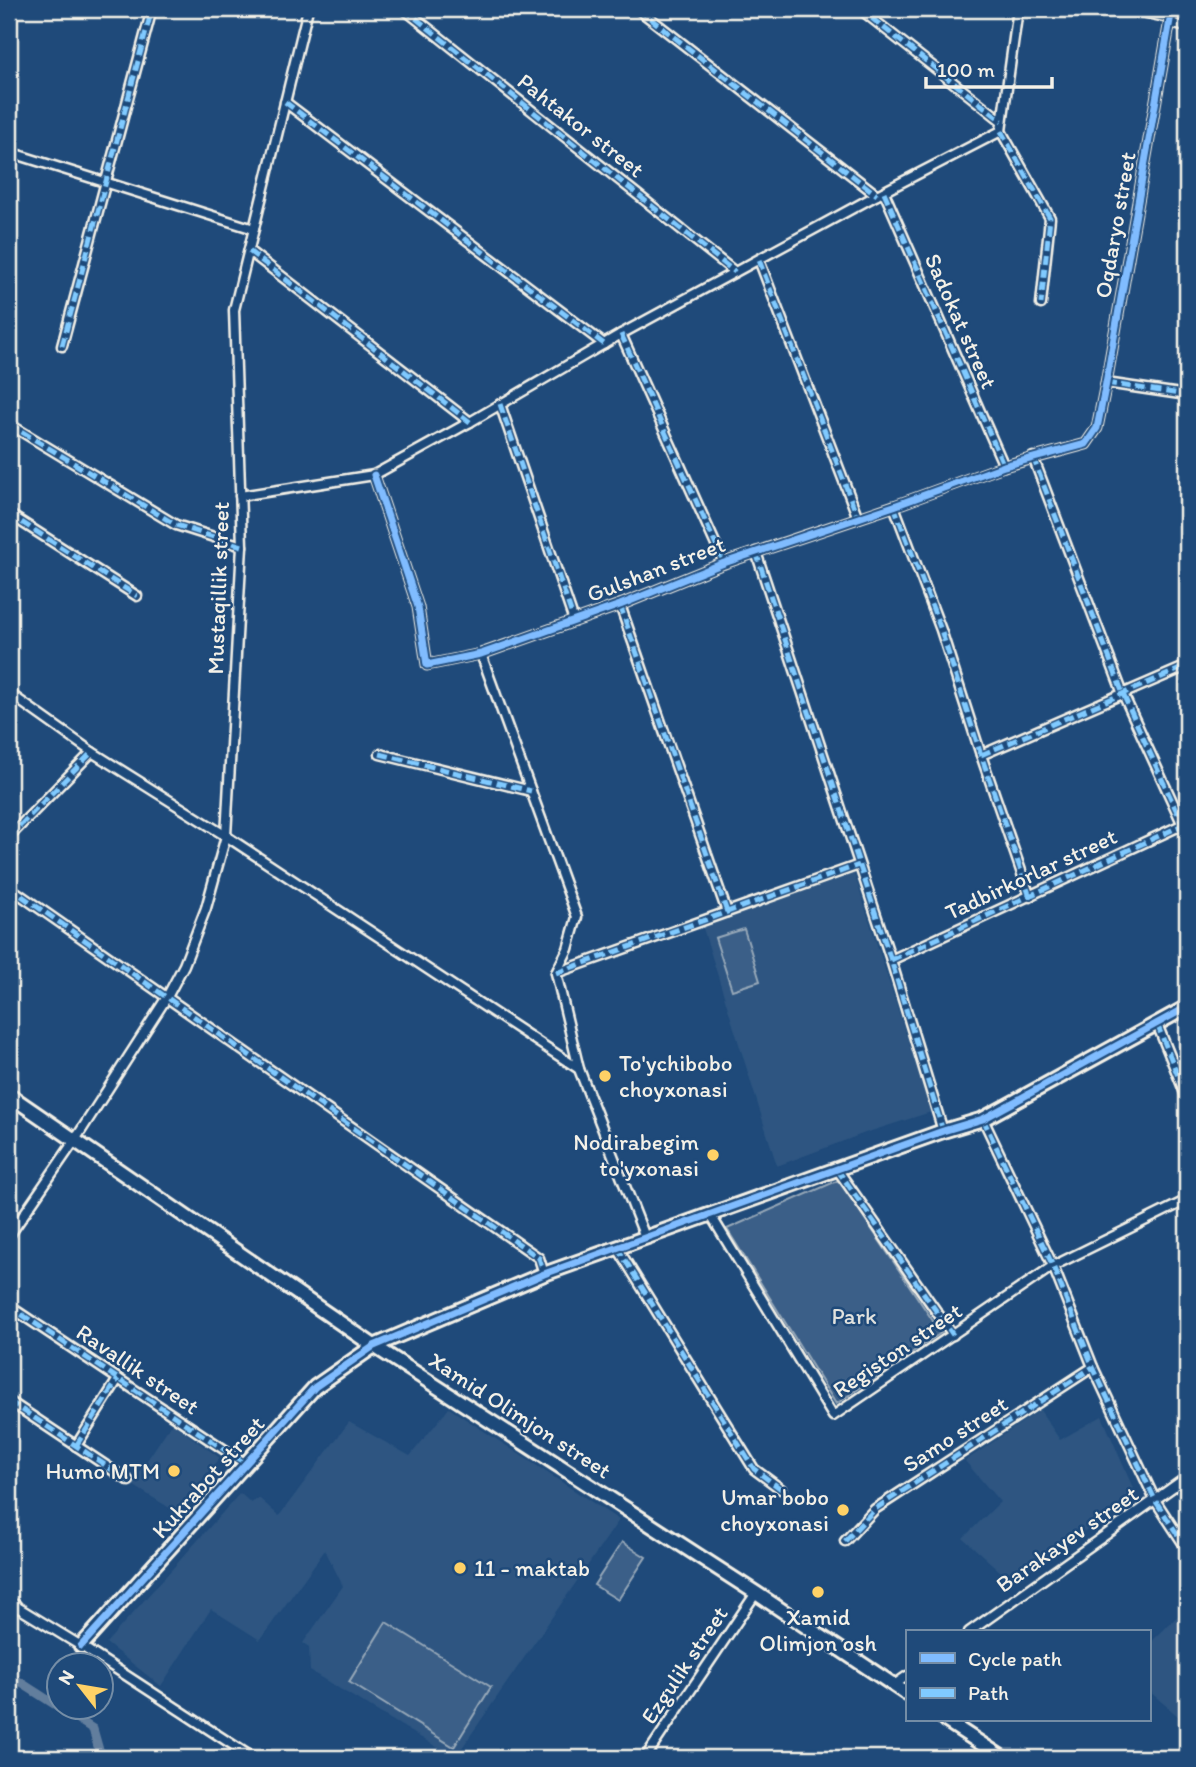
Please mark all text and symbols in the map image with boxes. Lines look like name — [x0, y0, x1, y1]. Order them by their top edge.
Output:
scale bar — [926, 46, 1052, 90]
text: 100 m — [937, 57, 995, 82]
street label: Pahtakor street — [512, 67, 650, 183]
street label: Oqdaryo street — [1088, 149, 1142, 300]
street label: Sadokat street — [919, 249, 1003, 393]
street label: Mustaqillik street — [201, 501, 235, 675]
street label: Gulshan street — [583, 530, 729, 608]
street label: Tadbirkorlar street — [941, 822, 1122, 926]
place label: To'ychibobo choyxonasi — [619, 1049, 732, 1103]
marker: To'ychibobo choyxonasi — [597, 1068, 613, 1084]
place label: Nodirabegim to'yxonasi — [573, 1128, 699, 1182]
marker: Nodirabegim to'yxonasi — [705, 1147, 721, 1163]
street label: Registon street — [827, 1296, 967, 1403]
park label: Park — [831, 1302, 877, 1330]
street label: Ravallik street — [71, 1318, 205, 1421]
street label: Xamid Olimjon street — [423, 1346, 617, 1484]
street label: Samo street — [897, 1389, 1013, 1478]
street label: Kukrabot street — [146, 1410, 271, 1544]
place label: Humo MTM — [46, 1457, 160, 1485]
marker: Humo MTM — [166, 1463, 182, 1479]
street label: Barakayev street — [990, 1479, 1144, 1598]
place label: Umar bobo choyxonasi — [720, 1483, 829, 1537]
marker: Umar bobo choyxonasi — [835, 1502, 851, 1518]
place label: 11 - maktab — [474, 1554, 590, 1582]
marker: 11 - maktab — [452, 1560, 468, 1576]
marker: Xamid Olimjon osh — [810, 1584, 826, 1600]
street label: Ezgulik street — [634, 1601, 734, 1729]
place label: Xamid Olimjon osh — [759, 1603, 877, 1657]
legend — [906, 1630, 1150, 1722]
text: Cycle path — [968, 1646, 1062, 1671]
north arrow — [46, 1652, 116, 1722]
text: N — [53, 1666, 79, 1689]
text: Path — [968, 1680, 1009, 1705]

